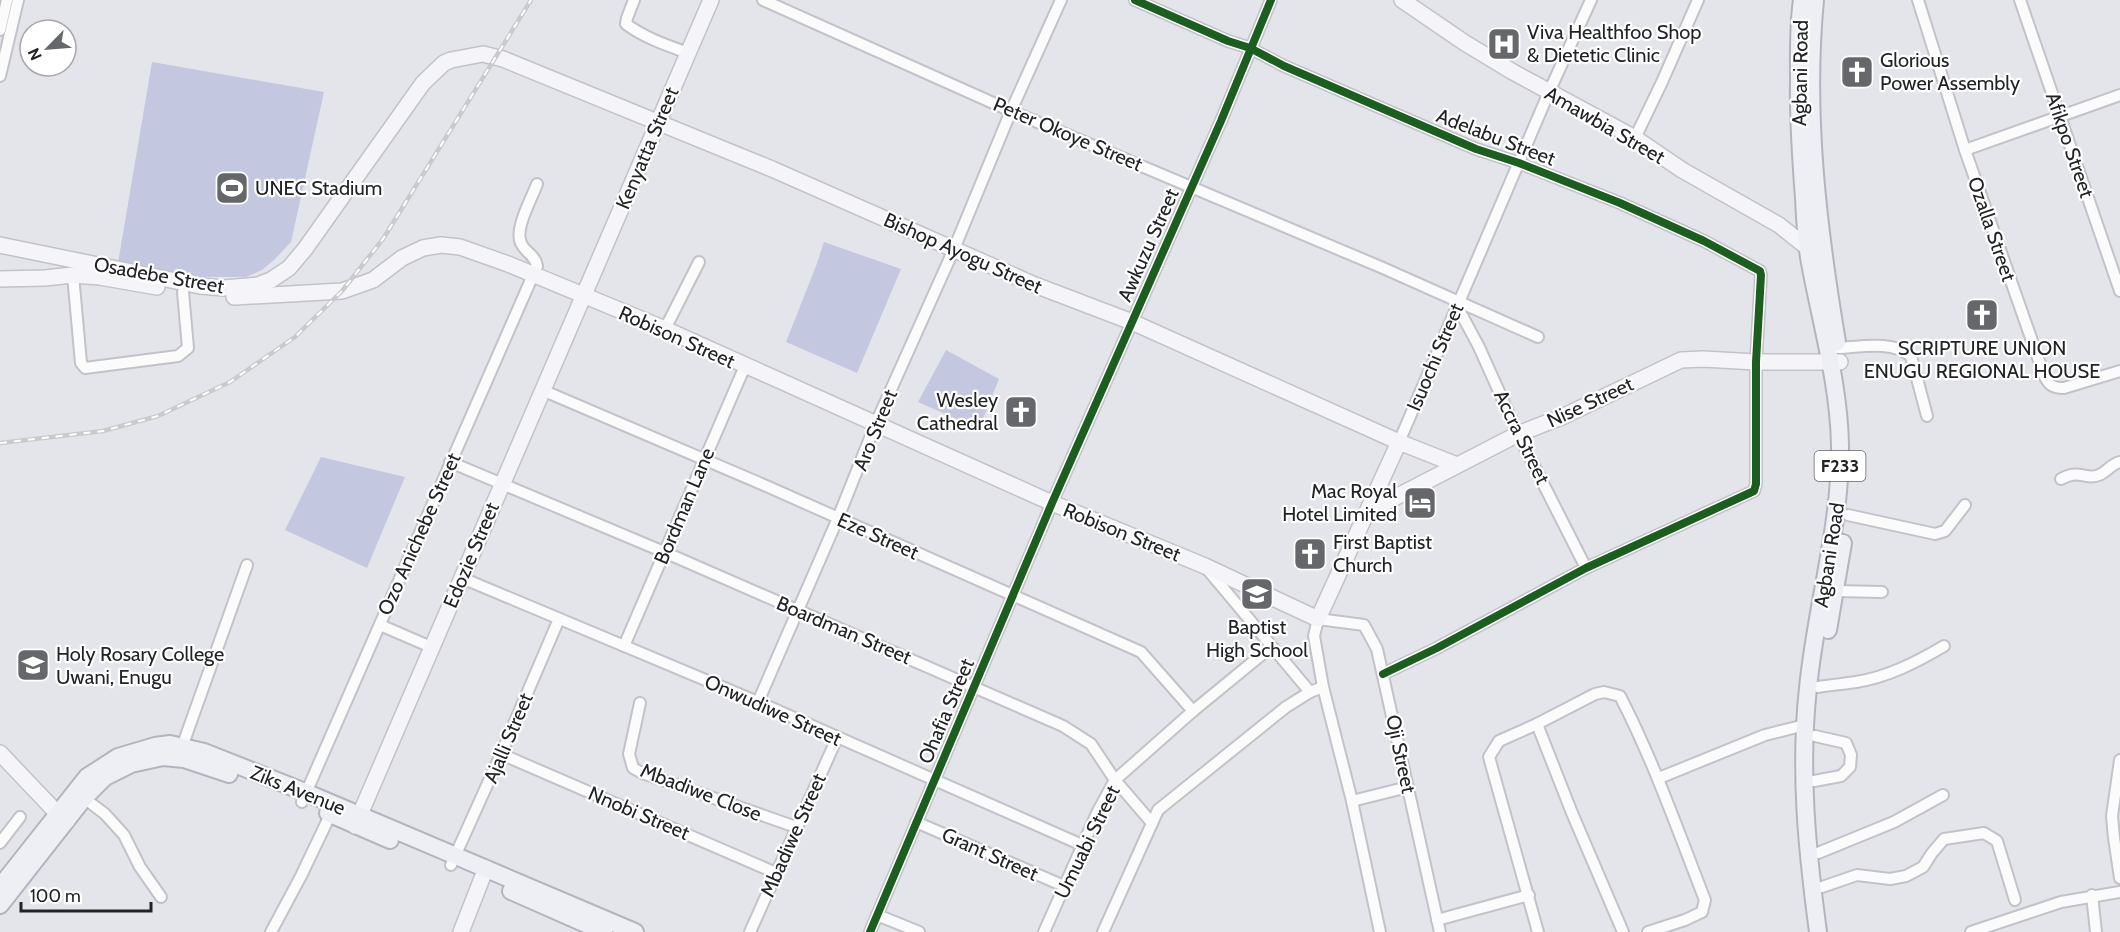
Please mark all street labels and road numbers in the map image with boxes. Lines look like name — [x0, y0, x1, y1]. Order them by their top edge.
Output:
street label: Agbani Road — [1787, 20, 1813, 126]
street label: Amawbia Street — [1541, 81, 1669, 169]
street label: Kenyatta Street — [611, 83, 684, 213]
street label: Afikpo Street — [2041, 89, 2099, 201]
street label: Peter Okoye Street — [990, 92, 1146, 176]
street label: Adelabu Street — [1433, 103, 1559, 171]
street label: Ozalla Street — [1963, 173, 2021, 285]
street label: Awkuzu Street — [1112, 184, 1184, 305]
street label: Bishop Ayogu Street — [880, 207, 1046, 299]
street label: Osadebe Street — [92, 252, 226, 298]
street label: Isuochi Street — [1402, 299, 1469, 414]
street label: Robison Street — [615, 301, 739, 373]
street label: Nise Street — [1543, 371, 1637, 432]
street label: Aro Street — [848, 386, 902, 474]
street label: Accra Street — [1489, 386, 1555, 488]
street label: Bordman Lane — [649, 444, 719, 568]
street label: Ozo Anichebe Street — [372, 449, 466, 619]
road number: F233 — [1814, 451, 1866, 481]
street label: Edozie Street — [438, 498, 504, 611]
street label: Robison Street — [1060, 498, 1184, 567]
street label: Agbani Road — [1809, 501, 1849, 609]
street label: Eze Street — [834, 507, 923, 565]
street label: Boardman Street — [773, 591, 915, 669]
street label: Ohafia Street — [913, 655, 979, 767]
street label: Onwudiwe Street — [701, 669, 845, 751]
street label: Ajalli Street — [478, 689, 538, 787]
street label: Oji Street — [1381, 713, 1421, 796]
street label: Mbadiwe Close — [637, 758, 765, 826]
street label: Ziks Avenue — [247, 760, 349, 820]
street label: Mbadiwe Street — [755, 769, 831, 900]
street label: Nnobi Street — [585, 781, 693, 845]
street label: Umuabi Street — [1049, 781, 1125, 903]
street label: Grant Street — [938, 822, 1042, 886]

